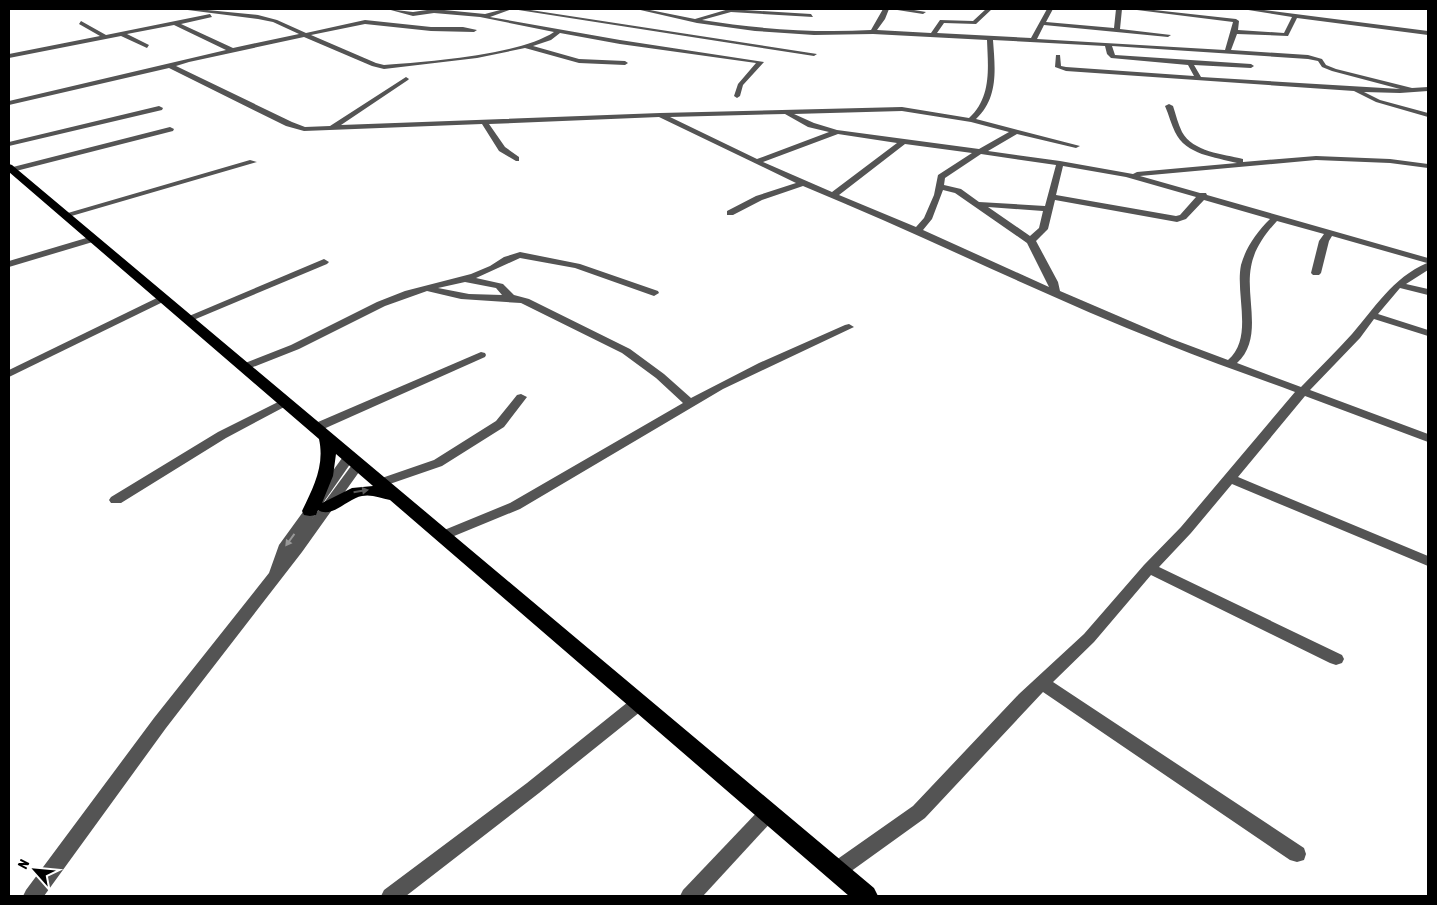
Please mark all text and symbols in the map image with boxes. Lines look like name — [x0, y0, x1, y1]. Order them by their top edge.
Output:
one-way arrow — [354, 487, 370, 495]
one-way arrow — [284, 533, 295, 546]
north arrow — [10, 845, 60, 895]
text: N — [14, 857, 32, 871]

